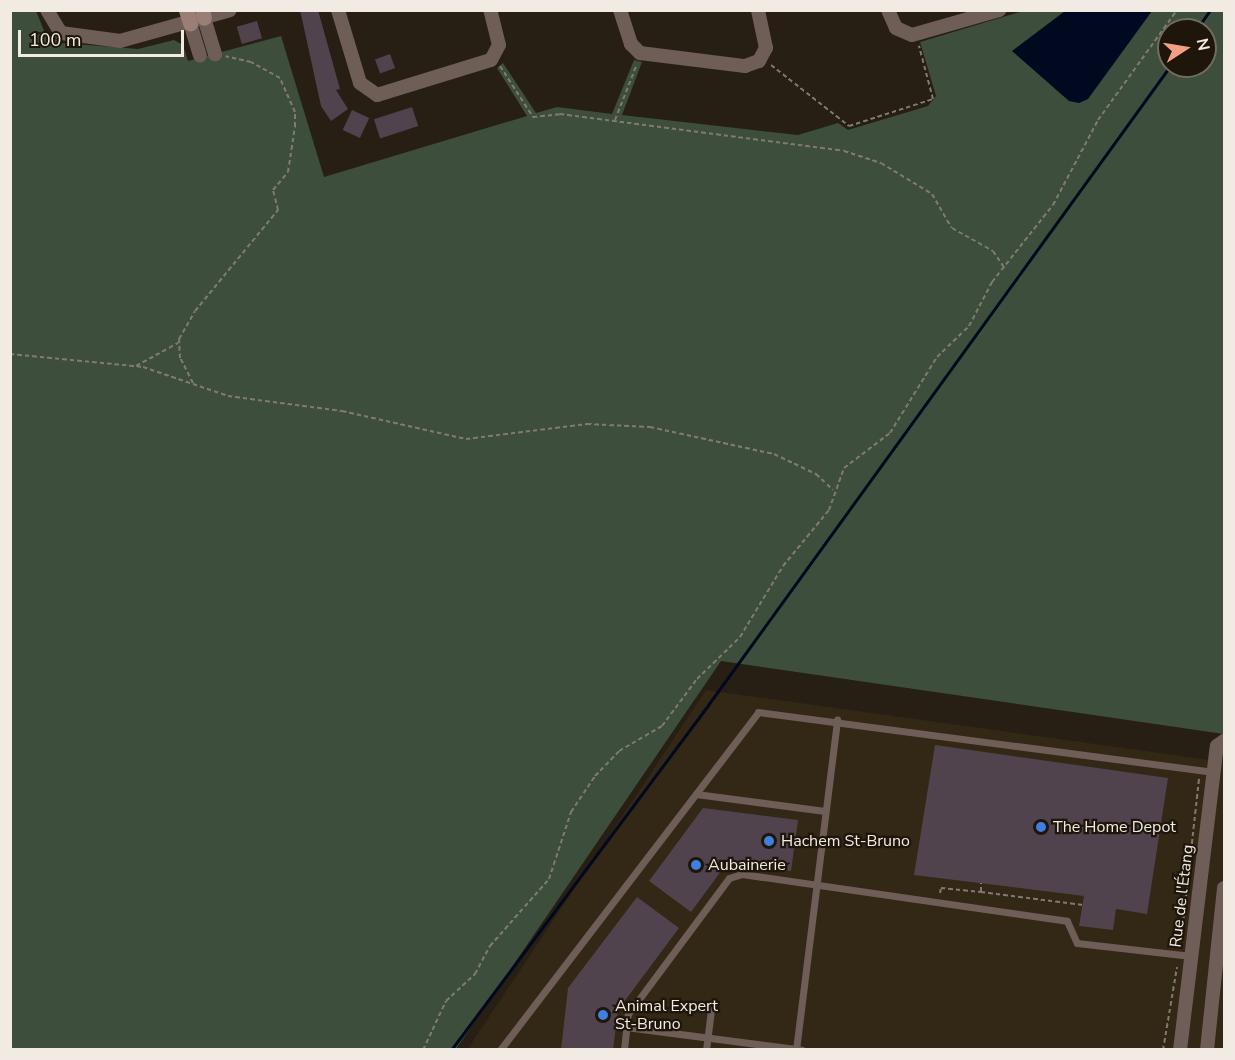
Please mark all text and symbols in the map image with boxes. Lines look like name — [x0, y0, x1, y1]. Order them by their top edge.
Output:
scale bar — [21, 18, 188, 56]
north arrow — [1157, 18, 1217, 78]
text: 100 m — [29, 28, 81, 52]
text: N — [1191, 37, 1215, 53]
place label: The Home Depot — [1053, 817, 1176, 837]
marker: The Home Depot — [1034, 820, 1048, 834]
place label: Hachem St-Bruno — [781, 831, 910, 851]
marker: Hachem St-Bruno — [762, 834, 776, 848]
street label: Rue de l'Étang — [1166, 843, 1198, 949]
place label: Aubainerie — [708, 855, 786, 875]
marker: Aubainerie — [689, 858, 703, 872]
place label: Animal Expert St-Bruno — [615, 996, 718, 1034]
marker: Animal Expert St-Bruno — [596, 1008, 610, 1022]

